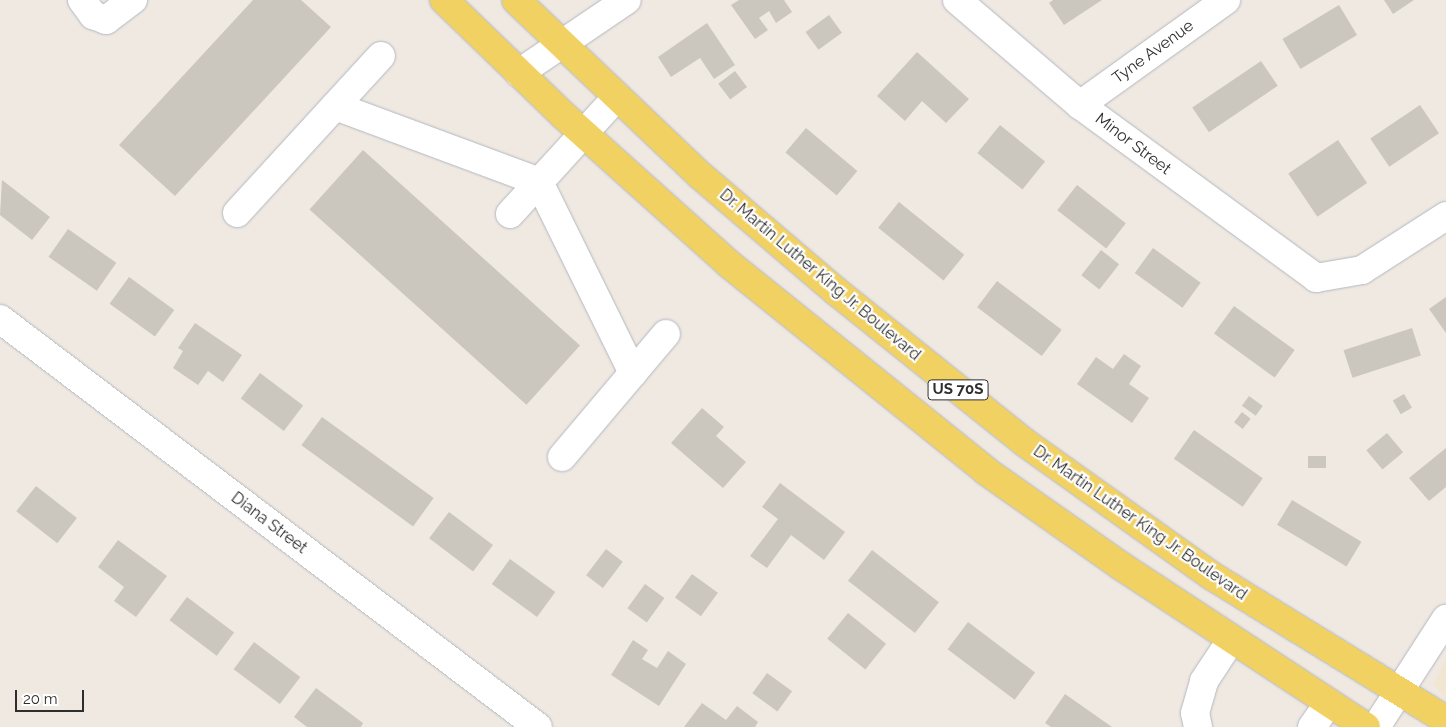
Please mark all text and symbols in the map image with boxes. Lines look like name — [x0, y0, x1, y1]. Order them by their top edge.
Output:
street label: Tyne Avenue — [1108, 16, 1198, 88]
street label: Minor Street — [1091, 109, 1175, 179]
street label: Dr. Martin Luther King Jr. Boulevard — [715, 185, 925, 365]
road number: US 70S — [927, 378, 989, 402]
street label: Dr. Martin Luther King Jr. Boulevard — [1029, 441, 1251, 605]
street label: Diana Street — [227, 488, 311, 558]
scale bar — [18, 680, 86, 712]
text: 20 m — [23, 690, 58, 708]

